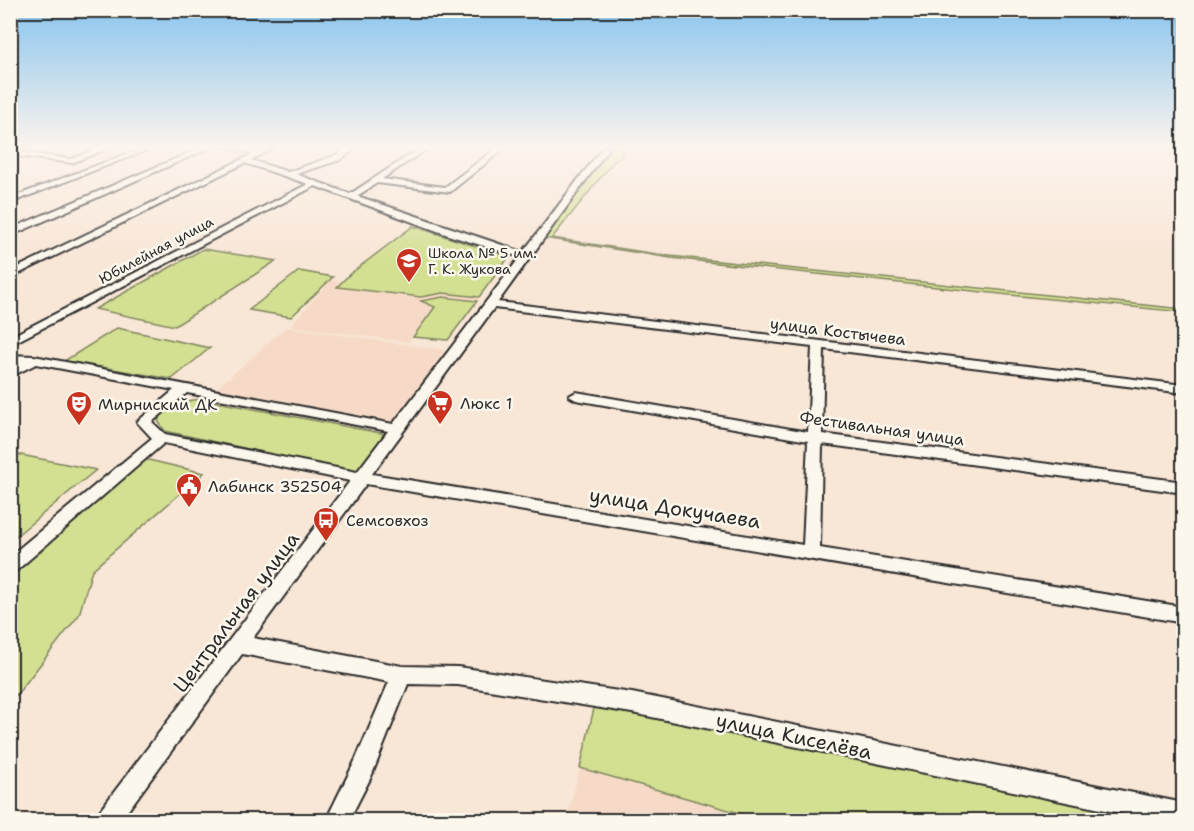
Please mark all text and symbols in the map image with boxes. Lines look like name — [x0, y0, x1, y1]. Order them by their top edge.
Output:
street label: Юбилейная улица — [96, 212, 217, 288]
place label: Школа № 5 им. Г. К. Жукова — [428, 244, 537, 278]
school or university icon: Школа № 5 им. Г. К. Жукова — [394, 246, 424, 284]
street label: улица Костычева — [769, 313, 907, 350]
supermarket icon: Люкс 1 — [425, 388, 455, 426]
theatre icon: Мирниский ДК — [64, 389, 94, 427]
place label: Люкс 1 — [460, 393, 512, 414]
place label: Мирниский ДК — [98, 394, 218, 415]
street label: Фестивальная улица — [798, 407, 966, 450]
public building icon: Лабинск 352504 — [174, 471, 204, 509]
place label: Лабинск 352504 — [208, 476, 342, 497]
street label: улица Докучаева — [588, 482, 763, 534]
bus stop icon: Семсовхоз — [311, 505, 341, 543]
place label: Семсовхоз — [346, 510, 429, 531]
street label: Центральная улица — [167, 526, 305, 698]
street label: улица Киселёва — [714, 707, 875, 765]

